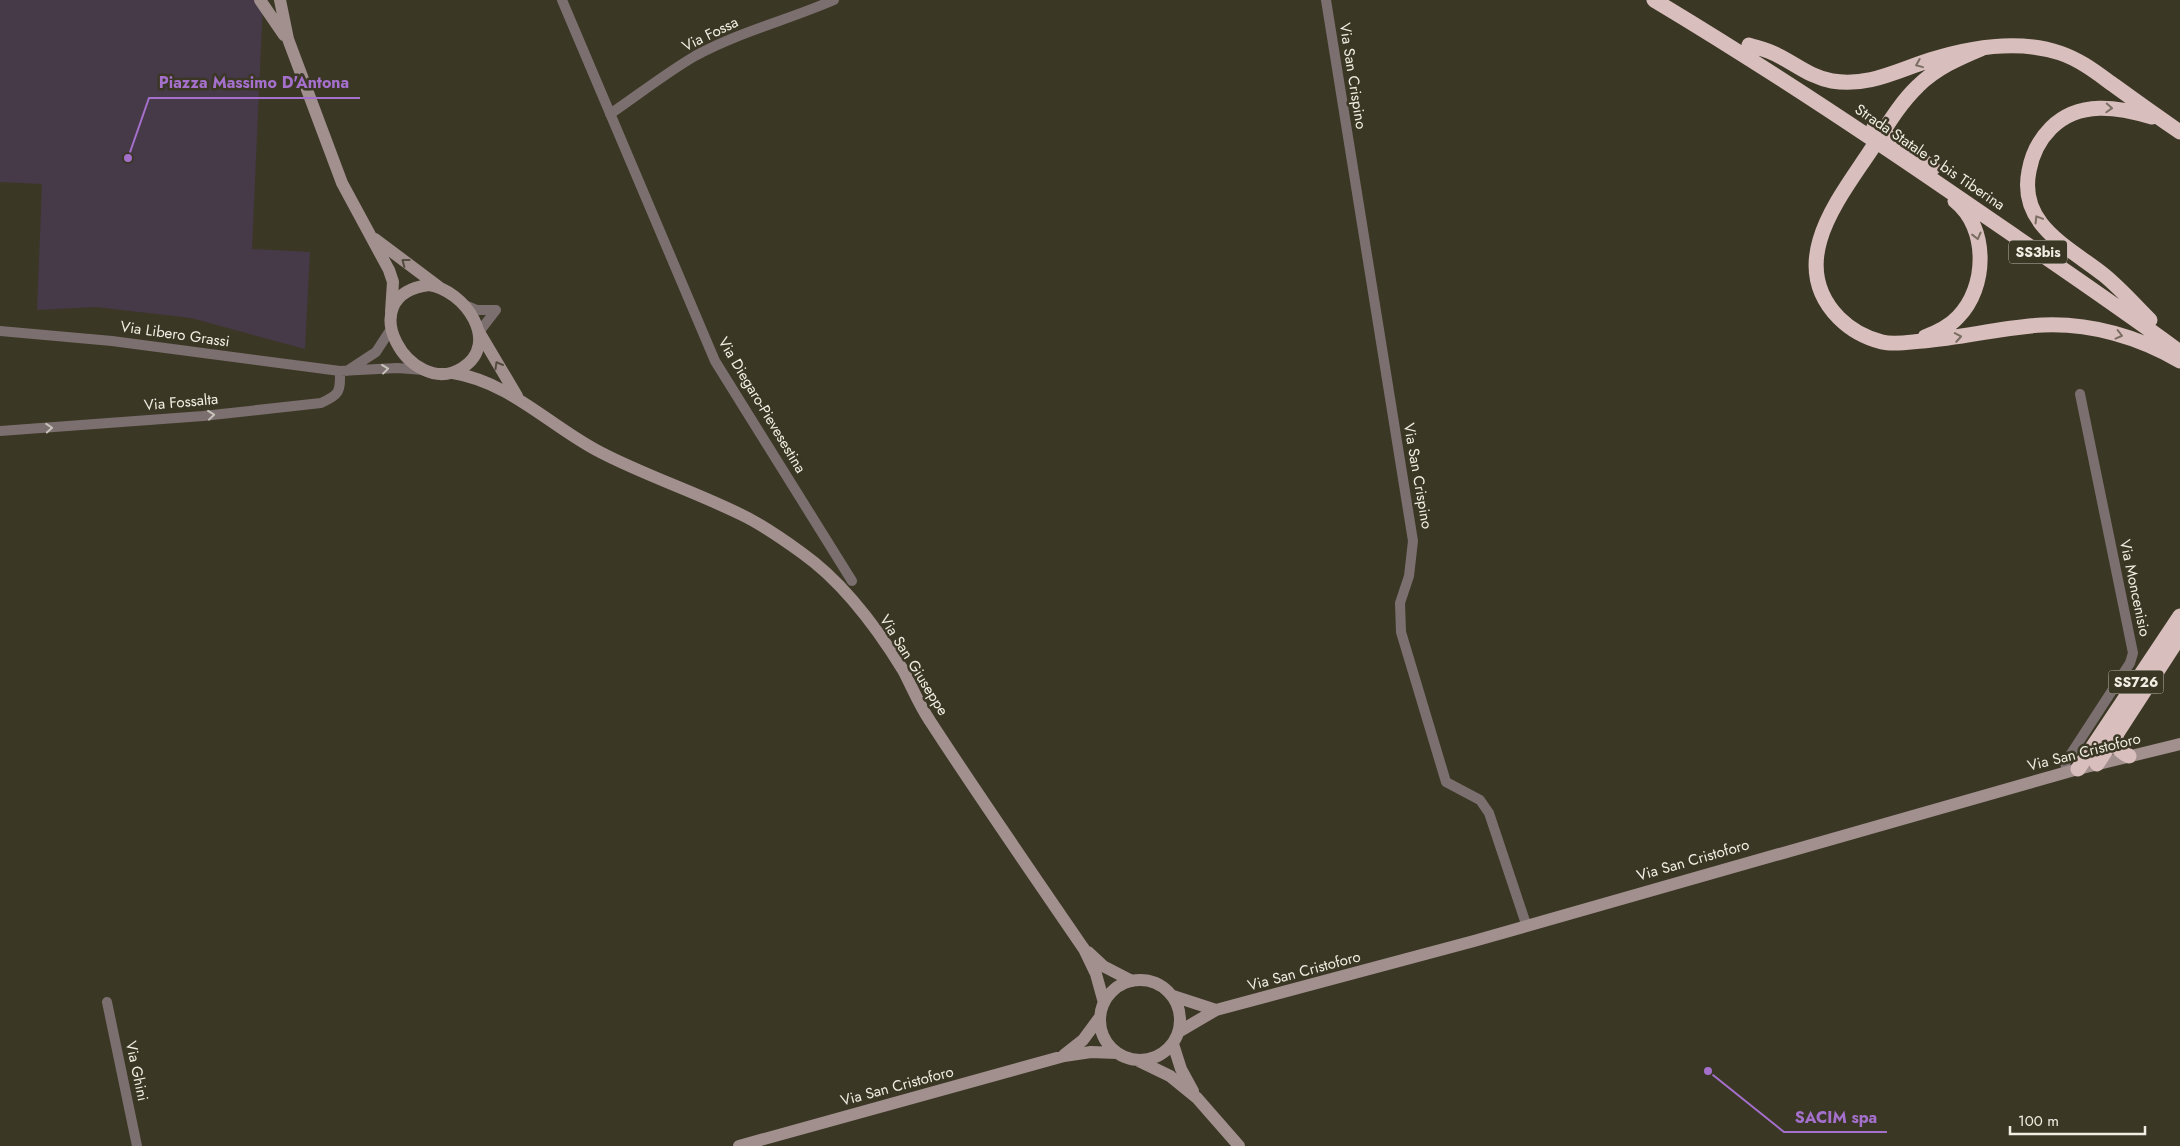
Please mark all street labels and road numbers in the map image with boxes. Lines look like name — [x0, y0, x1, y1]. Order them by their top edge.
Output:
street label: Via Fossa — [678, 11, 742, 57]
street label: Via San Crispino — [1334, 21, 1372, 131]
street label: Strada Statale 3 bis Tiberina — [1850, 98, 2010, 216]
road number: SS3bis — [2009, 240, 2067, 264]
street label: Via Libero Grassi — [119, 315, 231, 353]
street label: Via Diegaro-Pievesestina — [713, 333, 811, 477]
street label: Via Fossalta — [143, 388, 219, 416]
street label: Via San Crispino — [1398, 421, 1438, 531]
street label: Via Moncenisio — [2114, 538, 2156, 638]
street label: Via San Giuseppe — [874, 610, 954, 720]
road number: SS726 — [2108, 670, 2164, 694]
street label: Via San Cristoforo — [2025, 727, 2143, 777]
street label: Via San Cristoforo — [1634, 833, 1752, 887]
street label: Via San Cristoforo — [1245, 945, 1363, 997]
street label: Via Ghini — [120, 1039, 154, 1103]
street label: Via San Cristoforo — [838, 1060, 956, 1112]

